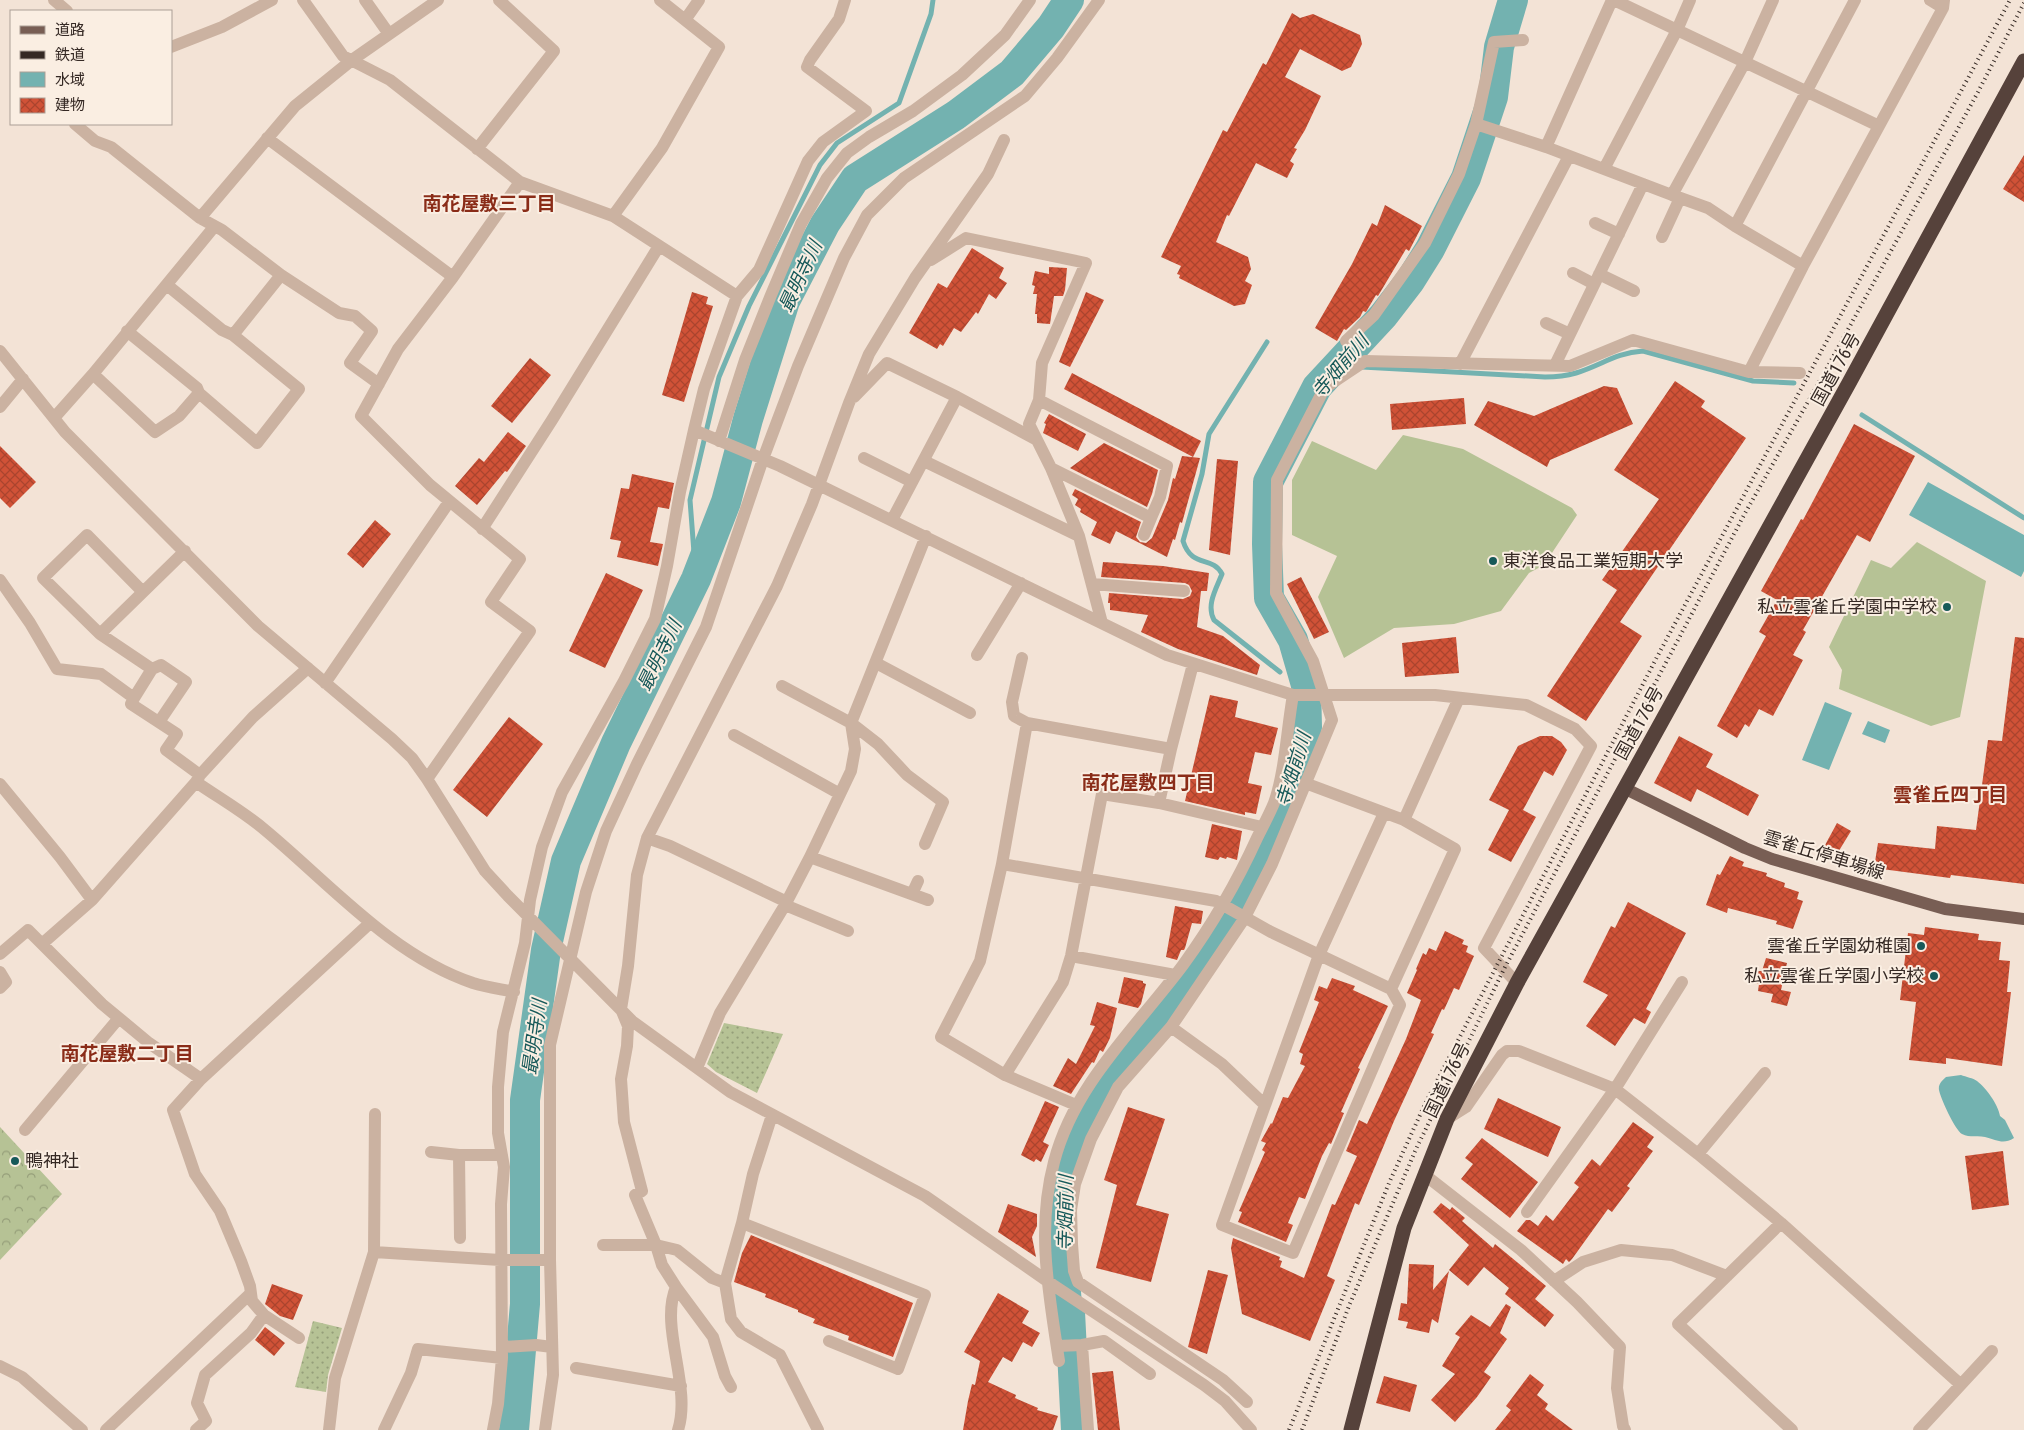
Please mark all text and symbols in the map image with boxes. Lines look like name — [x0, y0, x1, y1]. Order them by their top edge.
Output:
legend — [10, 10, 172, 125]
text: 道路 — [55, 21, 85, 39]
text: 鉄道 — [55, 46, 85, 64]
text: 水域 — [55, 71, 85, 89]
text: 建物 — [55, 96, 85, 114]
district label: 南花屋敷三丁目 — [422, 192, 556, 215]
water label: 最明寺川 — [774, 235, 828, 316]
water label: 寺畑前川 — [1307, 328, 1375, 403]
street label: 国道176号 — [1807, 328, 1864, 409]
place label: 東洋食品工業短期大学 — [1503, 550, 1683, 571]
marker: 東洋食品工業短期大学 — [1487, 555, 1499, 567]
place label: 私立雲雀丘学園中学校 — [1757, 596, 1937, 617]
marker: 私立雲雀丘学園中学校 — [1941, 601, 1953, 613]
water label: 最明寺川 — [632, 614, 687, 694]
street label: 国道176号 — [1610, 682, 1667, 763]
water label: 寺畑前川 — [1271, 728, 1316, 809]
district label: 南花屋敷四丁目 — [1081, 771, 1215, 794]
district label: 雲雀丘四丁目 — [1893, 783, 2007, 806]
street label: 雲雀丘停車場線 — [1761, 826, 1887, 883]
place label: 雲雀丘学園幼稚園 — [1767, 935, 1911, 956]
marker: 雲雀丘学園幼稚園 — [1915, 940, 1927, 952]
place label: 私立雲雀丘学園小学校 — [1744, 965, 1924, 986]
marker: 私立雲雀丘学園小学校 — [1928, 970, 1940, 982]
water label: 最明寺川 — [518, 996, 551, 1076]
street label: 国道176号 — [1419, 1039, 1474, 1121]
district label: 南花屋敷二丁目 — [60, 1042, 194, 1065]
place label: 鴨神社 — [25, 1150, 79, 1171]
marker: 鴨神社 — [9, 1155, 21, 1167]
water label: 寺畑前川 — [1053, 1173, 1078, 1251]

